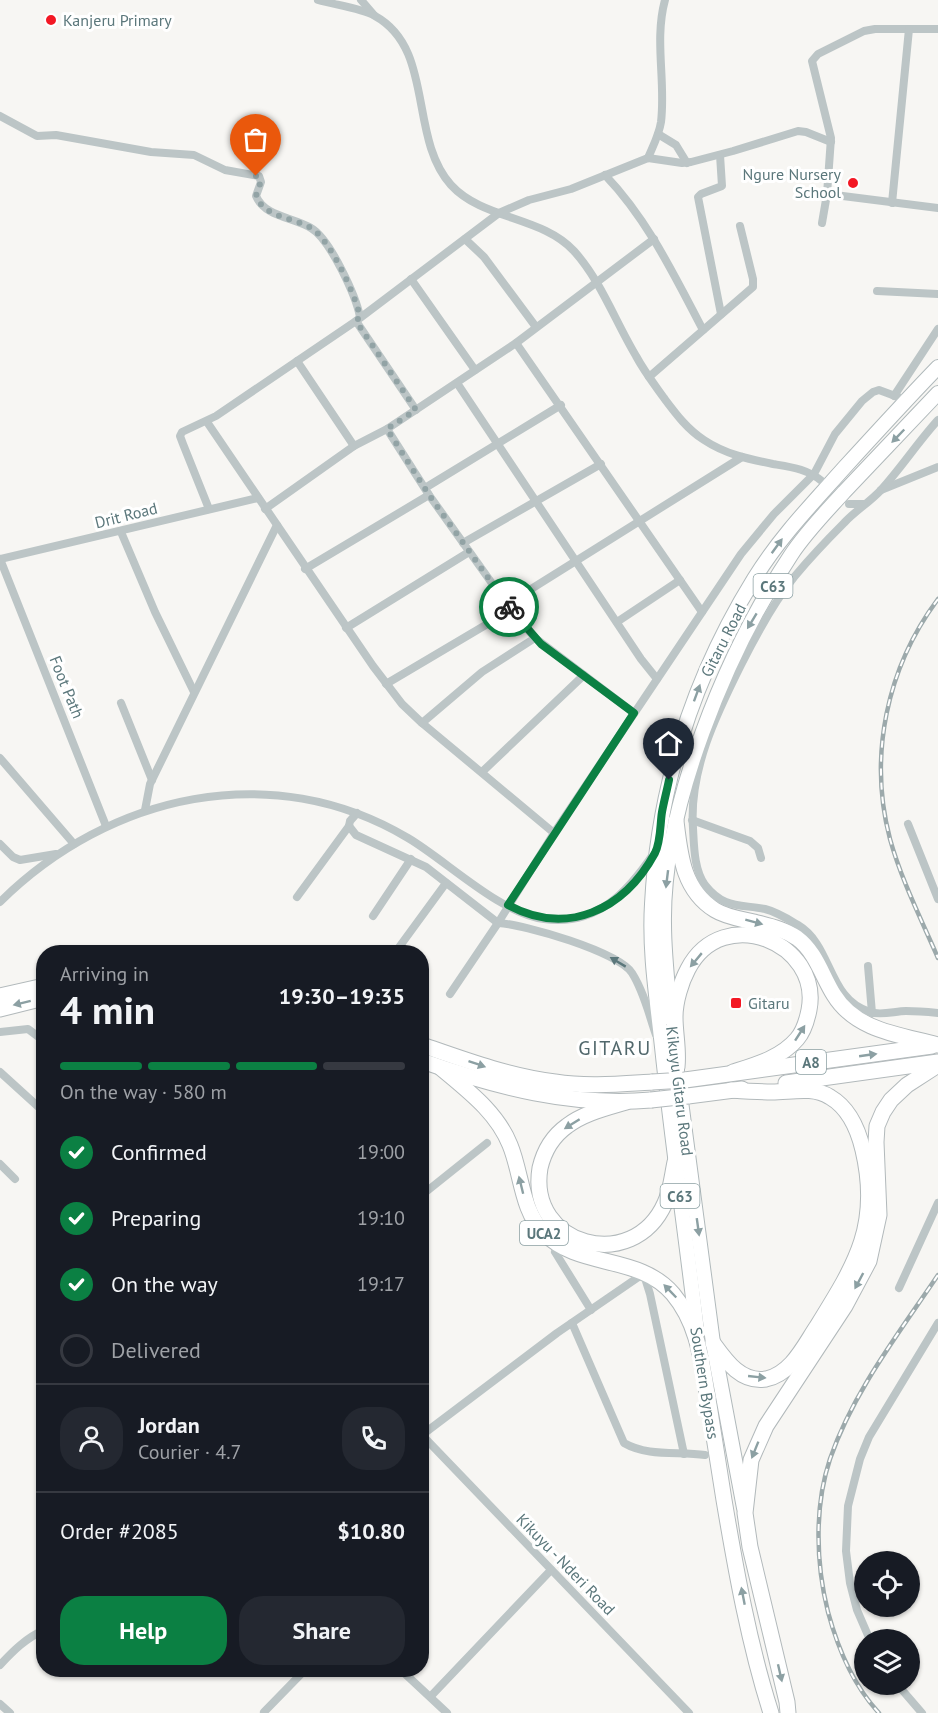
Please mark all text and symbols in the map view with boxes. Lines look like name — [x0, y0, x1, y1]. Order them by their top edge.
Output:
place label: Kanjeru Primary — [63, 10, 172, 30]
marker: Kanjeru Primary — [44, 13, 58, 27]
pin — [230, 114, 281, 176]
icon: bag — [239, 123, 272, 156]
place label: Ngure Nursery School — [743, 164, 842, 202]
marker: Ngure Nursery School — [846, 176, 860, 190]
one-way arrow — [891, 428, 905, 442]
street label: Drit Road — [93, 498, 159, 532]
one-way arrow — [771, 539, 783, 554]
road number: C63 — [754, 574, 792, 598]
courier — [479, 577, 539, 637]
icon: bike — [493, 591, 526, 624]
street label: Gitaru Road — [696, 600, 750, 680]
one-way arrow — [746, 613, 757, 629]
street label: Foot Path — [45, 653, 89, 721]
one-way arrow — [692, 684, 702, 702]
pin — [643, 718, 694, 780]
icon: home — [652, 727, 685, 760]
one-way arrow — [662, 870, 672, 889]
one-way arrow — [745, 918, 763, 927]
one-way arrow — [690, 952, 703, 967]
one-way arrow — [610, 957, 626, 968]
text: Arriving in — [60, 961, 149, 987]
text: 19:30–19:35 — [279, 982, 405, 1010]
text: 4 min — [60, 984, 155, 1035]
place label: Gitaru — [748, 993, 790, 1013]
marker: Gitaru — [729, 996, 743, 1010]
one-way arrow — [13, 999, 31, 1009]
street label: Kikuyu Gitaru Road — [662, 1025, 698, 1157]
one-way arrow — [794, 1025, 805, 1041]
district label: GITARU — [578, 1035, 652, 1061]
road number: A8 — [796, 1050, 826, 1074]
one-way arrow — [858, 1050, 877, 1059]
one-way arrow — [468, 1060, 486, 1069]
text: On the way · 580 m — [60, 1079, 227, 1105]
one-way arrow — [564, 1118, 580, 1129]
icon: check — [60, 1136, 93, 1169]
text: Confirmed — [111, 1138, 207, 1166]
text: 19:00 — [357, 1139, 405, 1165]
one-way arrow — [516, 1175, 526, 1194]
road number: C63 — [660, 1184, 700, 1208]
icon: check — [60, 1202, 93, 1235]
text: Preparing — [111, 1204, 201, 1232]
text: 19:10 — [357, 1205, 405, 1231]
one-way arrow — [694, 1218, 703, 1237]
road number: UCA2 — [520, 1221, 568, 1245]
icon: check — [60, 1268, 93, 1301]
text: On the way — [111, 1270, 218, 1298]
text: 19:17 — [357, 1271, 405, 1297]
one-way arrow — [854, 1272, 864, 1289]
one-way arrow — [663, 1285, 677, 1299]
street label: Southern Bypass — [686, 1325, 724, 1441]
text: Delivered — [111, 1336, 201, 1364]
one-way arrow — [748, 1372, 767, 1382]
button: person — [60, 1407, 123, 1470]
button: phone — [342, 1407, 405, 1470]
text: Jordan — [138, 1411, 200, 1439]
text: Courier · 4.7 — [138, 1439, 241, 1465]
one-way arrow — [750, 1441, 759, 1459]
street label: Kikuyu - Nderi Road — [512, 1509, 620, 1619]
text: Order #2085 — [60, 1517, 179, 1545]
text: $10.80 — [337, 1517, 405, 1545]
map controls — [854, 1551, 920, 1695]
button: locate — [854, 1551, 920, 1617]
one-way arrow — [738, 1587, 747, 1606]
button: Help — [60, 1596, 227, 1665]
button: Share — [239, 1596, 405, 1665]
button: layers — [854, 1629, 920, 1695]
one-way arrow — [776, 1664, 786, 1682]

